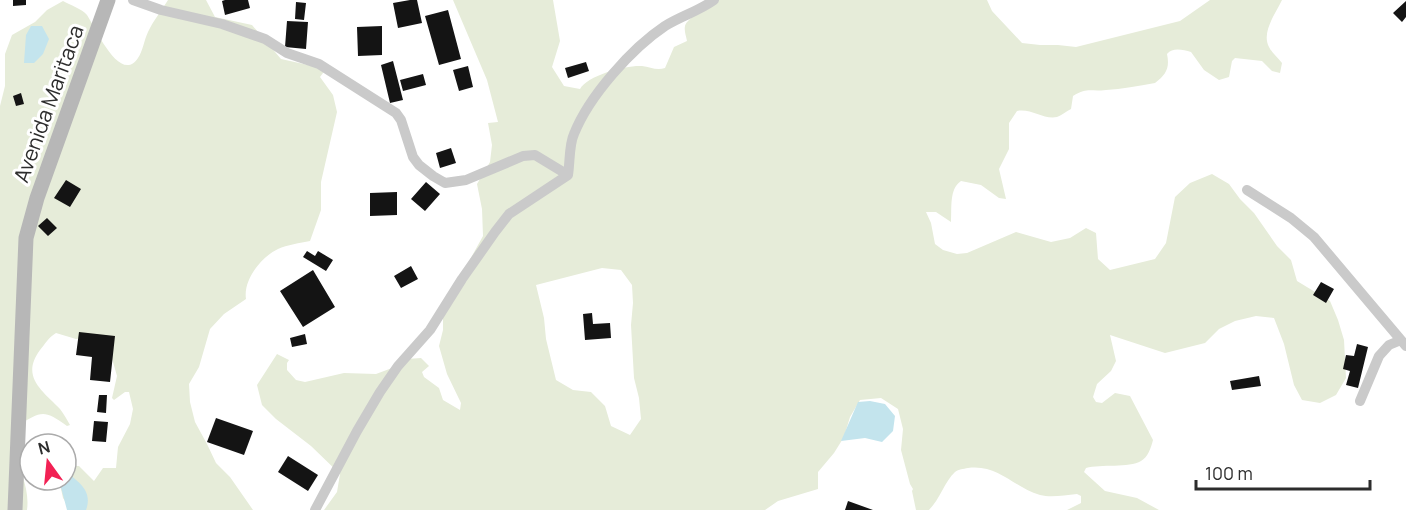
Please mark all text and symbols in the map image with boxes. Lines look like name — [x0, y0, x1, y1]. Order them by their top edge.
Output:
street label: Avenida Maritaca — [7, 21, 90, 186]
north arrow — [18, 432, 78, 492]
text: N — [36, 435, 53, 460]
scale bar — [1196, 453, 1370, 491]
text: 100 m — [1205, 461, 1253, 485]

